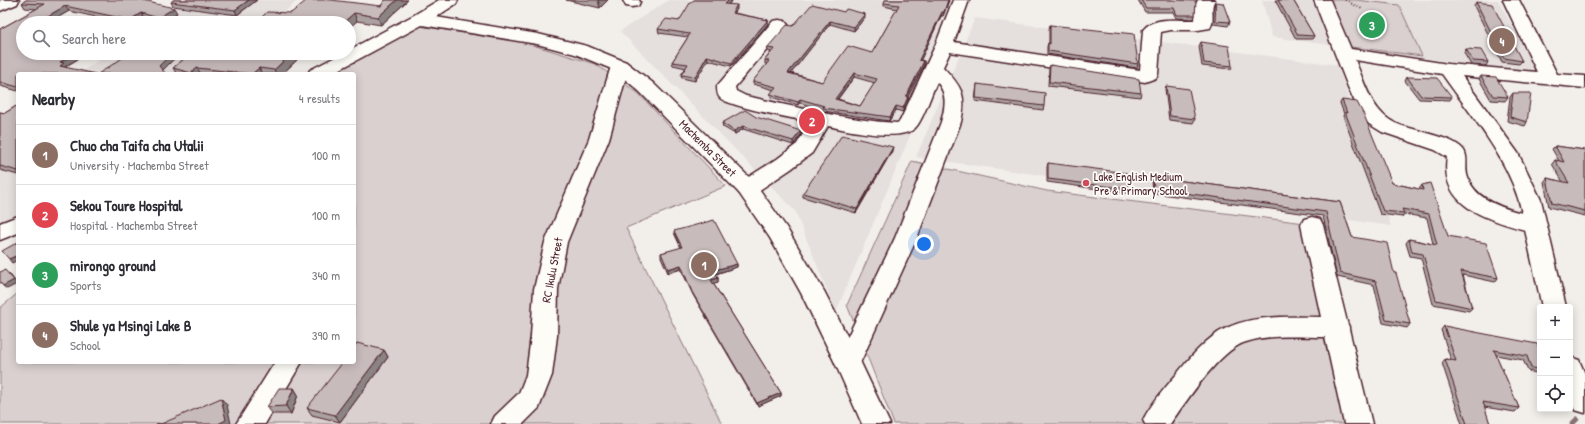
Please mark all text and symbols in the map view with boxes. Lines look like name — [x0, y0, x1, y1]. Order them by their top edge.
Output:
pin: 3 — [1359, 10, 1385, 40]
search box — [16, 16, 356, 60]
pin: 4 — [1489, 26, 1515, 56]
icon: search — [30, 27, 52, 49]
text: Search here — [62, 28, 126, 49]
text: Nearby — [32, 87, 75, 110]
text: 4 results — [299, 89, 340, 107]
pin: 2 — [799, 106, 825, 136]
street label: Machemba Street — [676, 116, 741, 181]
text: Chuo cha Taifa cha Utalii — [70, 135, 204, 156]
text: 1 — [43, 146, 47, 164]
text: 100 m — [312, 146, 340, 164]
text: University · Machemba Street — [70, 156, 209, 174]
place label: Lake English Medium Pre & Primary School — [1094, 168, 1188, 199]
marker: Lake English Medium Pre & Primary School — [1081, 178, 1091, 188]
text: Sekou Toure Hospital — [70, 195, 183, 216]
text: 2 — [42, 206, 48, 224]
text: 100 m — [312, 206, 340, 224]
text: Hospital · Machemba Street — [70, 216, 197, 234]
your location — [914, 234, 934, 254]
street label: RC Ikulu Street — [537, 235, 567, 304]
pin: 1 — [691, 250, 717, 280]
text: mirongo ground — [70, 255, 155, 276]
text: 3 — [42, 266, 48, 284]
text: 340 m — [312, 266, 340, 284]
text: Sports — [70, 276, 101, 294]
map controls — [1537, 304, 1573, 412]
button: + — [1537, 304, 1573, 340]
text: Shule ya Msingi Lake B — [70, 315, 191, 336]
text: 4 — [43, 326, 47, 344]
text: 390 m — [312, 326, 340, 344]
text: School — [70, 336, 100, 354]
button: − — [1537, 340, 1573, 376]
button: locate — [1537, 376, 1573, 412]

